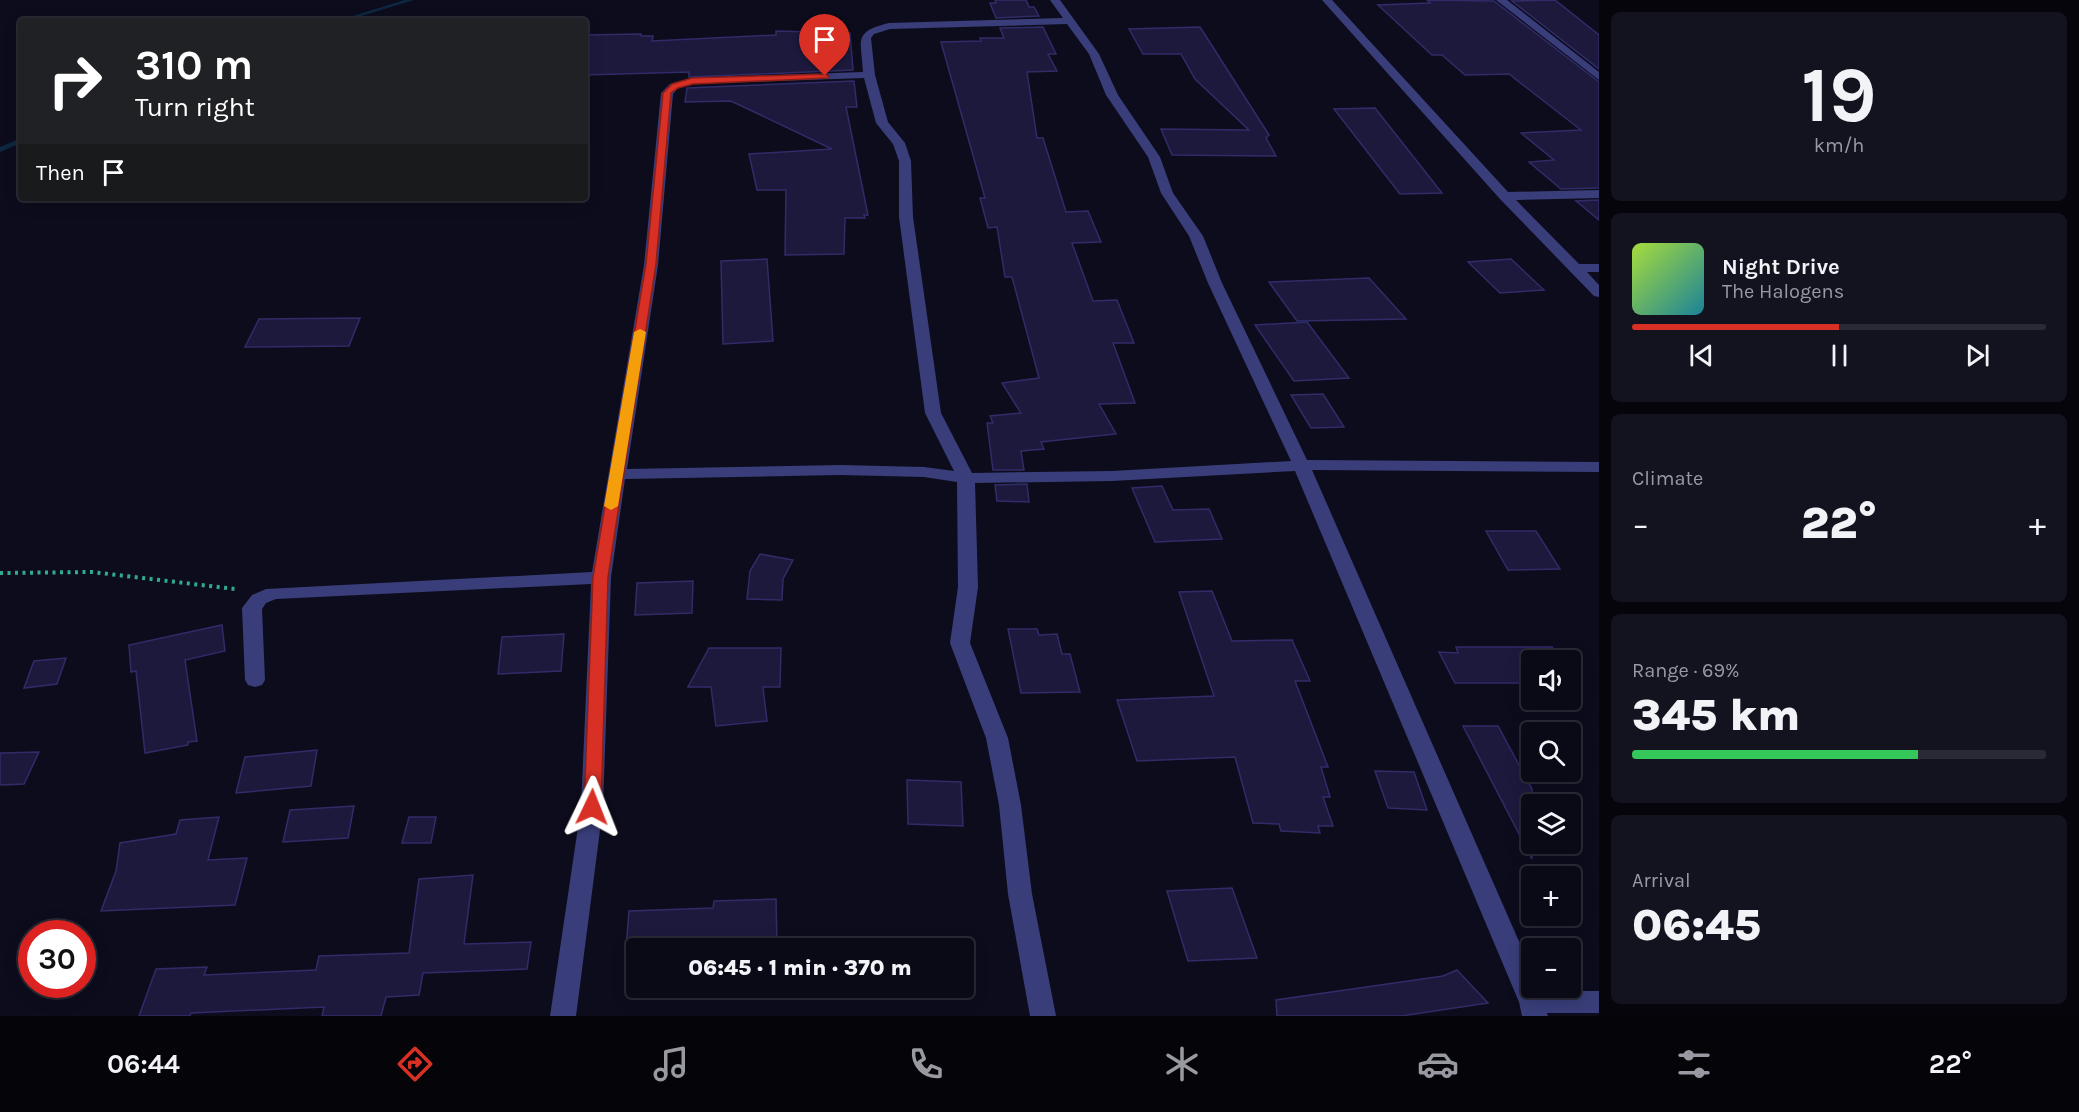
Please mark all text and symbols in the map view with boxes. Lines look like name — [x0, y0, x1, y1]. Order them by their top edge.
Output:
pin — [799, 14, 850, 76]
icon: arrive — [808, 23, 841, 56]
text: 310 m — [135, 40, 253, 90]
icon: right — [36, 42, 114, 120]
text: 19 — [1801, 49, 1877, 141]
text: Turn right — [135, 91, 255, 123]
text: km/h — [1814, 134, 1864, 157]
icon: arrive — [97, 156, 130, 189]
text: Then — [36, 160, 85, 186]
text: Night Drive — [1722, 254, 1840, 280]
text: The Halogens — [1722, 280, 1844, 303]
icon: previous — [1685, 339, 1718, 372]
icon: pause — [1823, 339, 1856, 372]
icon: next — [1961, 339, 1994, 372]
text: Climate — [1632, 467, 1703, 490]
text: 22° — [1801, 497, 1877, 549]
text: − — [1632, 505, 1649, 543]
text: + — [2029, 505, 2046, 543]
map controls — [1521, 650, 1581, 998]
button: sound — [1521, 650, 1581, 710]
text: Range · 69% — [1632, 659, 1740, 682]
text: 345 km — [1632, 689, 1800, 741]
button: search — [1521, 722, 1581, 782]
position arrow — [560, 775, 624, 839]
button: layers — [1521, 794, 1581, 854]
button: + — [1521, 866, 1581, 926]
text: Arrival — [1632, 869, 1691, 892]
text: 06:45 — [1632, 899, 1761, 951]
speed limit sign: 30 — [18, 920, 96, 998]
button: − — [1521, 938, 1581, 998]
text: 06:45 · 1 min · 370 m — [688, 955, 912, 981]
icon: directions — [394, 1043, 436, 1085]
icon: music — [650, 1043, 692, 1085]
icon: phone — [905, 1043, 947, 1085]
icon: climate — [1161, 1043, 1203, 1085]
icon: car — [1417, 1043, 1459, 1085]
icon: filters — [1673, 1043, 1715, 1085]
text: 06:44 — [107, 1048, 180, 1080]
text: 22° — [1929, 1048, 1972, 1080]

